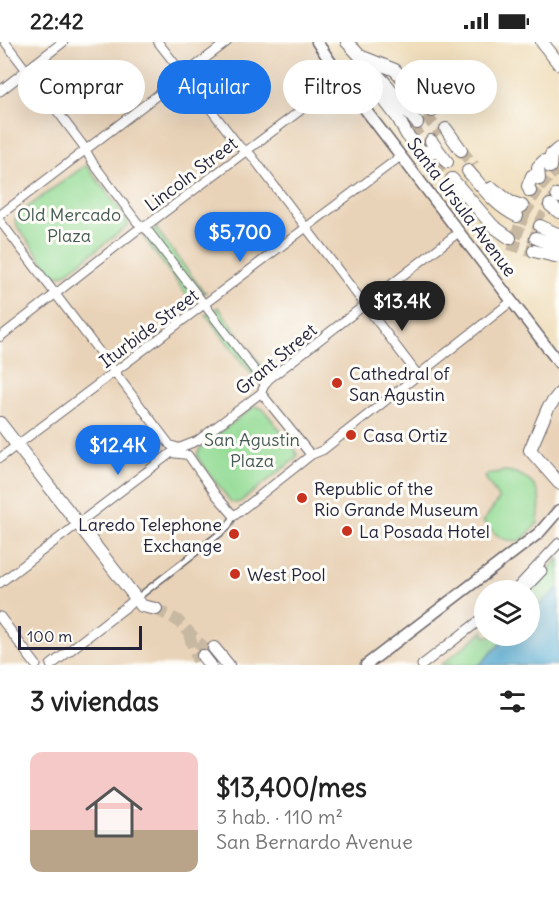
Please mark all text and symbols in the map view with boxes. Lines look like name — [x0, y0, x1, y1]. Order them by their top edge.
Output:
text: 22:42 — [30, 7, 84, 35]
chip: Comprar — [18, 60, 145, 114]
chip: Alquilar — [157, 60, 271, 114]
chip: Filtros — [283, 60, 383, 114]
chip: Nuevo — [395, 60, 497, 114]
street label: Lincoln Street — [140, 132, 242, 216]
street label: Santa Ursula Avenue — [402, 133, 522, 281]
park label: Old Mercado Plaza — [17, 203, 121, 247]
pin: $5,700 — [191, 212, 289, 263]
text: $5,700 — [209, 219, 271, 244]
pin: $13.4K — [353, 281, 451, 332]
street label: Iturbide Street — [95, 283, 203, 373]
text: $13.4K — [373, 288, 431, 313]
street label: Grant Street — [231, 318, 321, 400]
place label: Cathedral of San Agustin — [349, 362, 450, 406]
marker: Cathedral of San Agustin — [330, 376, 344, 390]
place label: Casa Ortiz — [363, 424, 448, 447]
pin: $12.4K — [69, 425, 167, 476]
park label: San Agustin Plaza — [204, 428, 300, 472]
marker: Casa Ortiz — [344, 428, 358, 442]
text: $12.4K — [89, 432, 147, 457]
place label: Republic of the Rio Grande Museum — [314, 477, 479, 521]
marker: Republic of the Rio Grande Museum — [295, 491, 309, 505]
place label: Laredo Telephone Exchange — [78, 513, 222, 557]
place label: La Posada Hotel — [359, 520, 490, 543]
marker: La Posada Hotel — [340, 524, 354, 538]
marker: Laredo Telephone Exchange — [227, 527, 241, 541]
place label: West Pool — [247, 563, 326, 586]
marker: West Pool — [228, 567, 242, 581]
map controls — [474, 580, 540, 646]
button: layers — [474, 580, 540, 646]
scale bar — [18, 623, 142, 650]
text: 100 m — [27, 626, 72, 646]
text: 3 viviendas — [30, 685, 159, 718]
icon: filters — [496, 685, 529, 718]
text: $13,400/mes — [216, 771, 367, 804]
icon: home — [78, 776, 150, 848]
text: 3 hab. · 110 m² — [216, 804, 343, 829]
text: San Bernardo Avenue — [216, 829, 413, 854]

